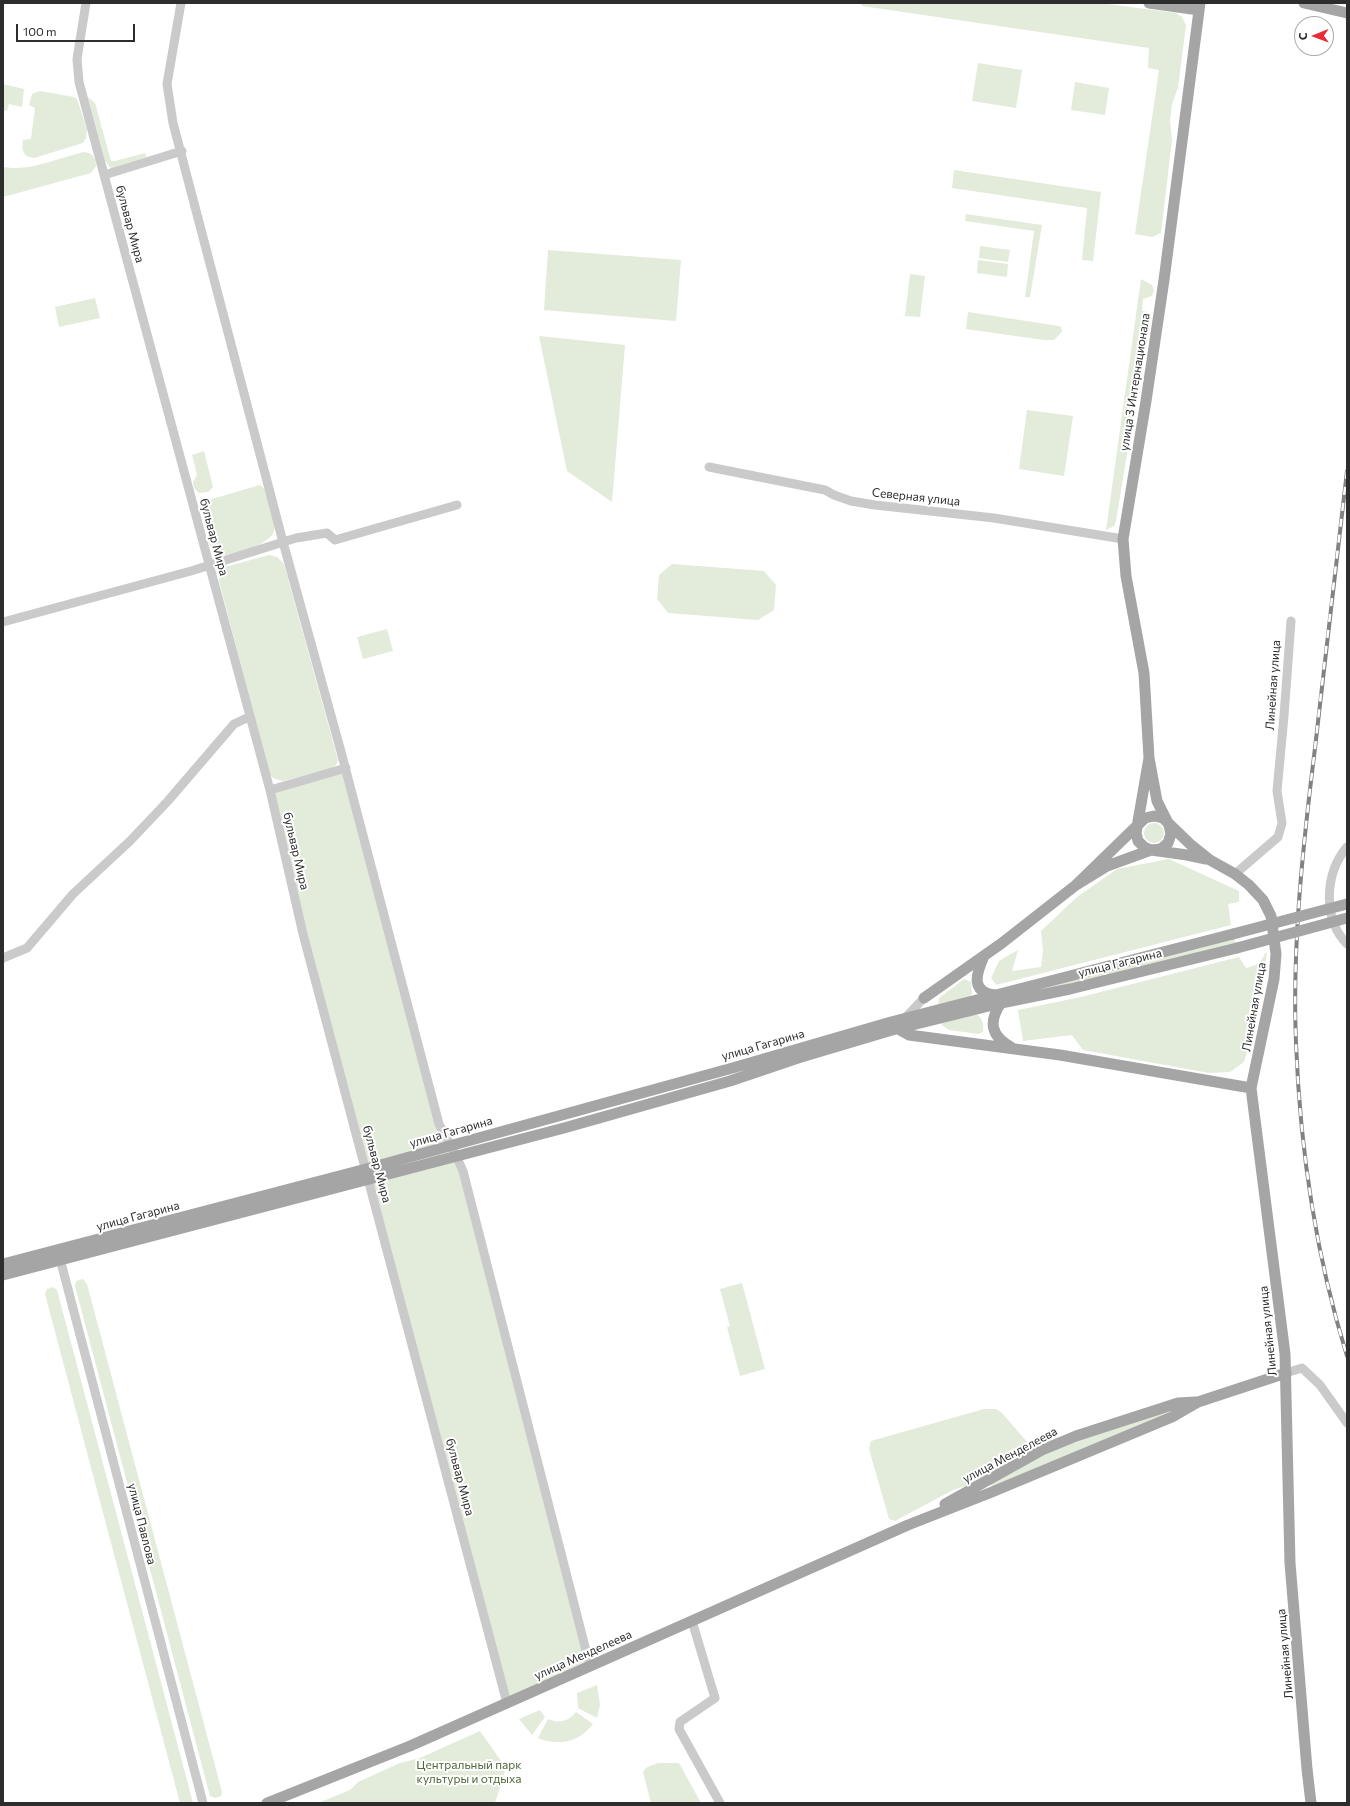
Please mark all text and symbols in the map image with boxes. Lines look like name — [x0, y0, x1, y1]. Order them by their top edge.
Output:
scale bar — [18, 16, 137, 42]
north arrow — [1294, 16, 1334, 56]
text: 100 m — [23, 24, 57, 38]
text: С — [1296, 32, 1309, 40]
street label: бульвар Мира — [113, 184, 147, 264]
street label: улица 3 Интернационала — [1117, 312, 1153, 452]
street label: Северная улица — [871, 485, 961, 509]
street label: бульвар Мира — [197, 497, 231, 577]
street label: Линейная улица — [1263, 639, 1283, 731]
street label: бульвар Мира — [280, 811, 312, 891]
street label: улица Гагарина — [1077, 946, 1163, 980]
street label: Линейная улица — [1239, 961, 1269, 1053]
street label: улица Гагарина — [720, 1026, 806, 1064]
street label: улица Гагарина — [408, 1113, 494, 1151]
street label: бульвар Мира — [360, 1124, 394, 1204]
street label: улица Гагарина — [95, 1198, 181, 1234]
street label: Линейная улица — [1256, 1285, 1280, 1377]
street label: улица Менделеева — [960, 1424, 1060, 1486]
street label: бульвар Мира — [443, 1437, 477, 1517]
street label: улица Павлова — [125, 1482, 159, 1566]
street label: Линейная улица — [1274, 1608, 1296, 1700]
street label: улица Менделеева — [532, 1627, 634, 1683]
park label: Центральный парк культуры и отдыха — [416, 1758, 522, 1786]

